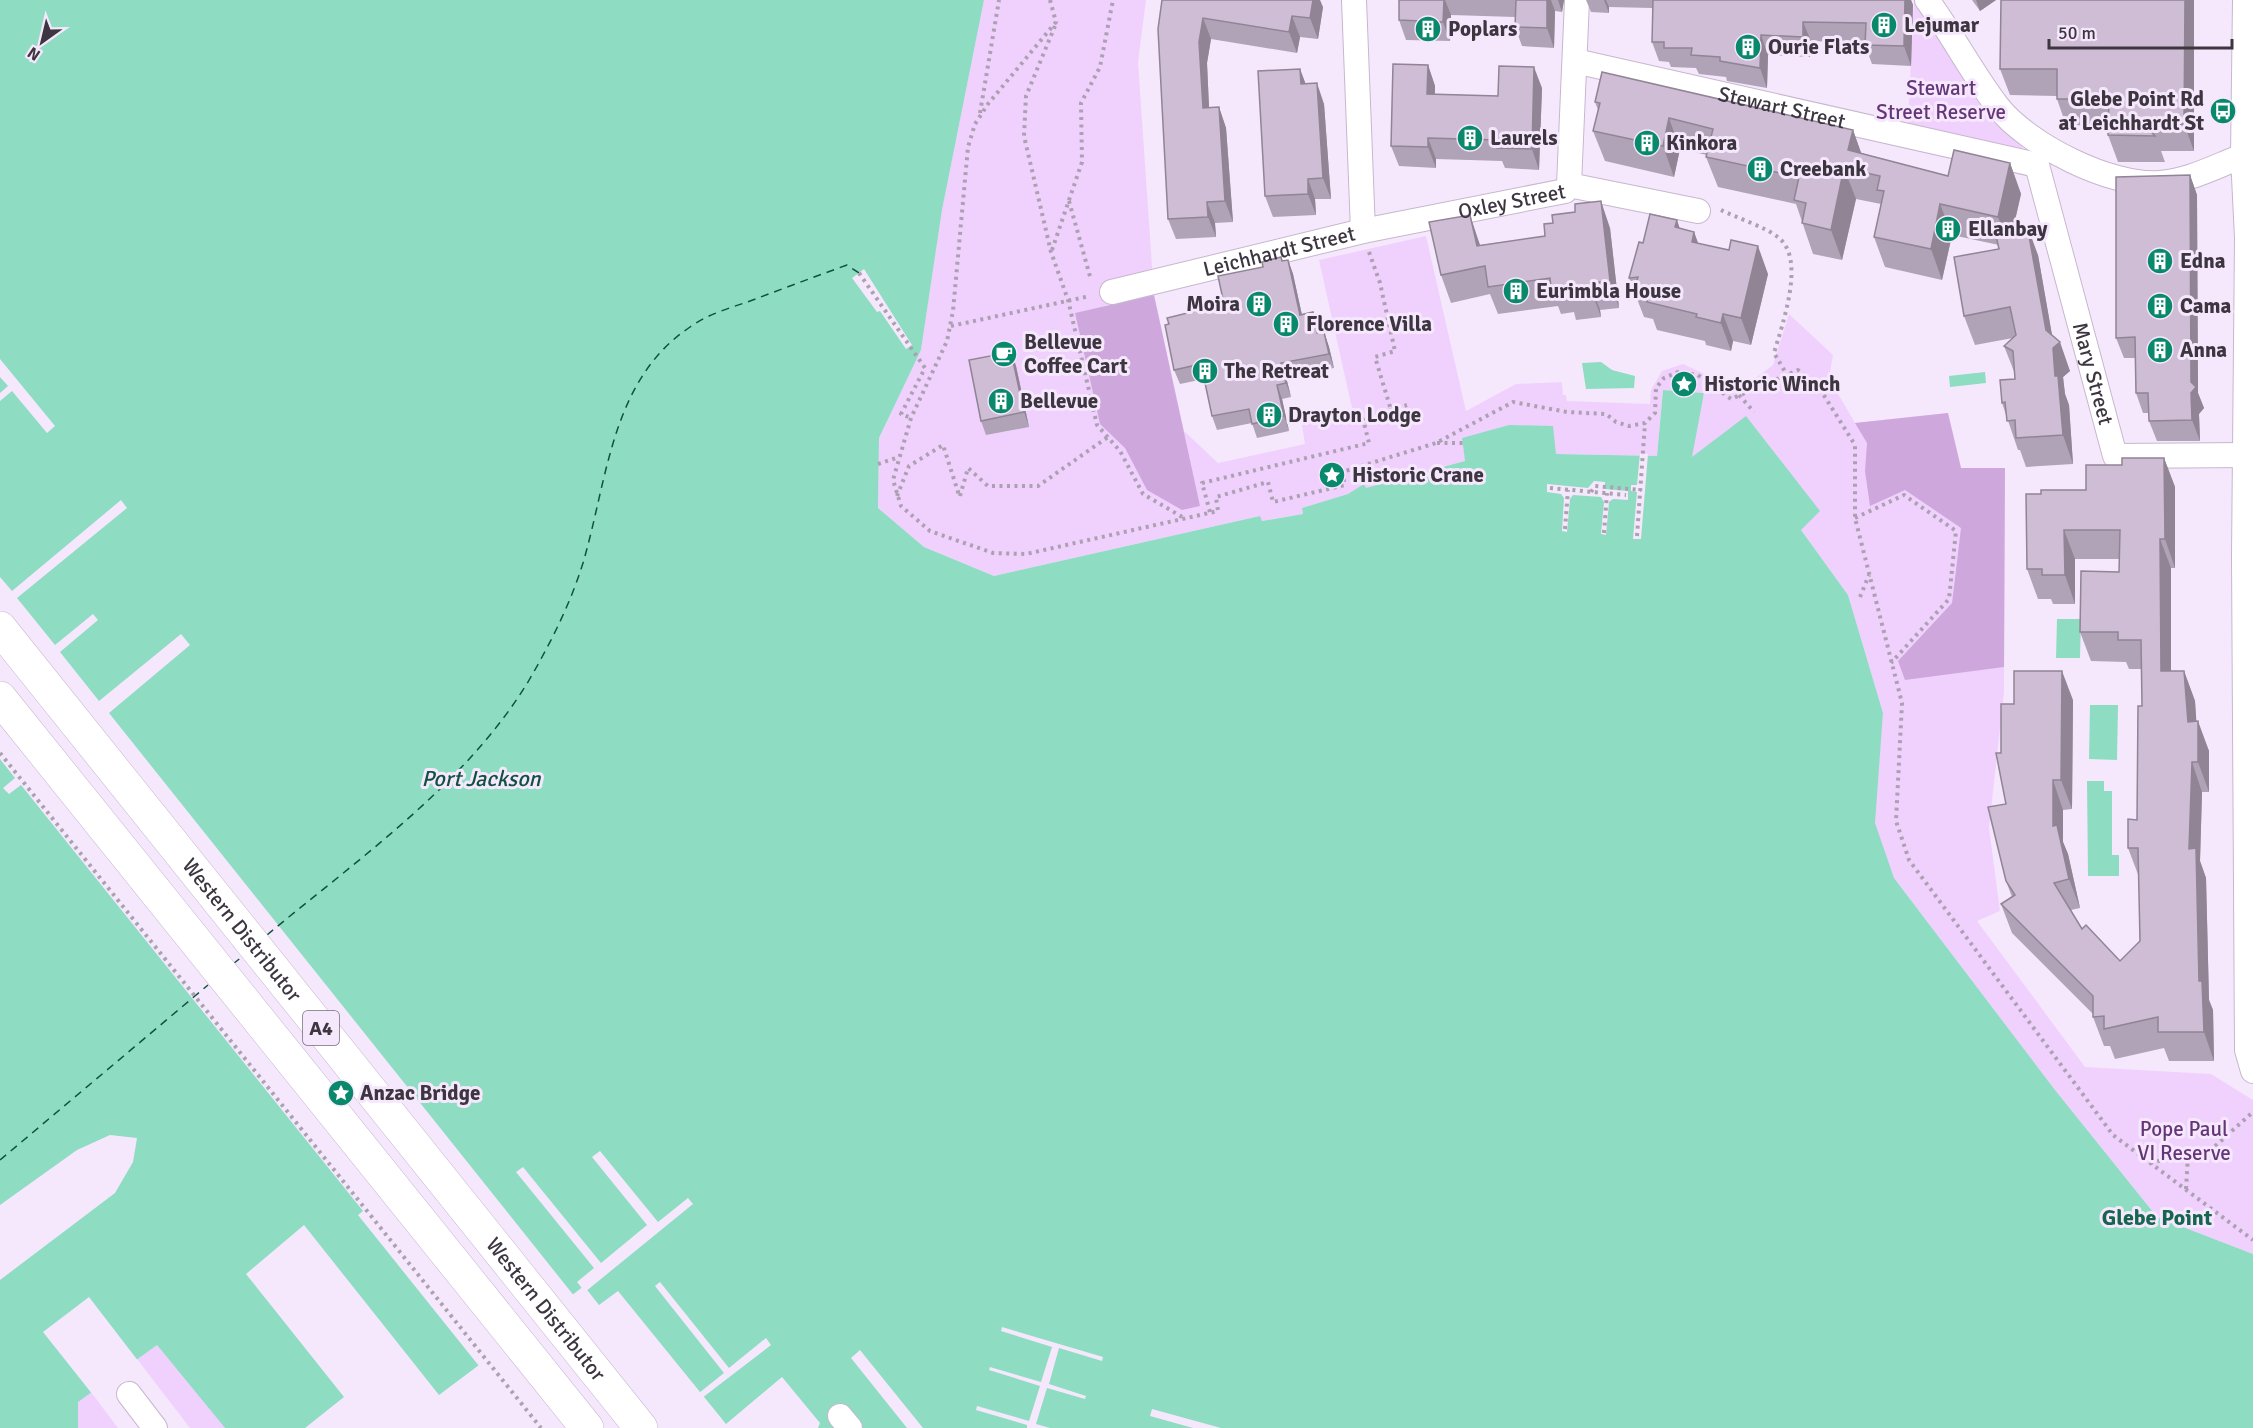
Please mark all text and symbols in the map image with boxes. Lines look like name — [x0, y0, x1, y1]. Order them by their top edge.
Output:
building icon: Lejumar — [1869, 10, 1899, 40]
north arrow — [12, 12, 72, 72]
place label: Lejumar — [1904, 12, 1980, 38]
scale bar — [2049, 12, 2232, 50]
building icon: Poplars — [1413, 14, 1443, 44]
place label: Poplars — [1448, 16, 1517, 42]
text: 50 m — [2058, 22, 2096, 44]
building icon: Ourie Flats — [1733, 32, 1763, 62]
place label: Ourie Flats — [1768, 34, 1869, 60]
text: N — [24, 42, 44, 65]
park label: Stewart Street Reserve — [1876, 75, 2006, 125]
street label: Stewart Street — [1716, 81, 1848, 134]
place label: Glebe Point Rd at Leichhardt St — [2058, 86, 2204, 136]
bus stop icon: Glebe Point Rd at Leichhardt St — [2208, 96, 2238, 126]
building icon: Laurels — [1455, 123, 1485, 153]
place label: Laurels — [1490, 125, 1558, 151]
building icon: Kinkora — [1632, 128, 1662, 158]
place label: Kinkora — [1666, 130, 1738, 156]
building icon: Creebank — [1745, 154, 1775, 184]
place label: Creebank — [1780, 156, 1866, 182]
street label: Oxley Street — [1456, 178, 1568, 225]
building icon: Ellanbay — [1933, 214, 1963, 244]
place label: Ellanbay — [1968, 216, 2048, 242]
street label: Leichhardt Street — [1201, 220, 1358, 282]
building icon: Edna — [2145, 246, 2175, 276]
place label: Edna — [2180, 248, 2226, 274]
building icon: Eurimbla House — [1501, 276, 1531, 306]
place label: Eurimbla House — [1536, 278, 1681, 304]
building icon: Moira — [1244, 289, 1274, 319]
place label: Moira — [1186, 291, 1240, 317]
building icon: Cama — [2145, 291, 2175, 321]
place label: Cama — [2180, 293, 2232, 319]
building icon: Florence Villa — [1271, 309, 1301, 339]
place label: Florence Villa — [1306, 311, 1432, 337]
street label: Mary Street — [2067, 320, 2119, 428]
place label: Bellevue Coffee Cart — [1024, 329, 1128, 379]
building icon: Anna — [2145, 335, 2175, 365]
place label: Anna — [2180, 337, 2227, 363]
cafe icon: Bellevue Coffee Cart — [989, 339, 1019, 369]
building icon: The Retreat — [1190, 356, 1220, 386]
place label: The Retreat — [1224, 358, 1329, 384]
place icon: Historic Winch — [1669, 369, 1699, 399]
place label: Historic Winch — [1704, 371, 1840, 397]
building icon: Bellevue — [986, 386, 1016, 416]
place label: Bellevue — [1020, 388, 1098, 414]
building icon: Drayton Lodge — [1254, 400, 1284, 430]
place label: Drayton Lodge — [1288, 402, 1421, 428]
place icon: Historic Crane — [1317, 460, 1347, 490]
place label: Historic Crane — [1352, 462, 1484, 488]
water label: Port Jackson — [421, 765, 542, 792]
street label: Western Distributor — [177, 853, 307, 1007]
road number: A4 — [303, 1011, 339, 1045]
place icon: Anzac Bridge — [326, 1078, 356, 1108]
place label: Anzac Bridge — [360, 1080, 480, 1106]
park label: Pope Paul VI Reserve — [2137, 1116, 2231, 1166]
district label: Glebe Point — [2102, 1204, 2212, 1231]
street label: Western Distributor — [481, 1232, 611, 1386]

